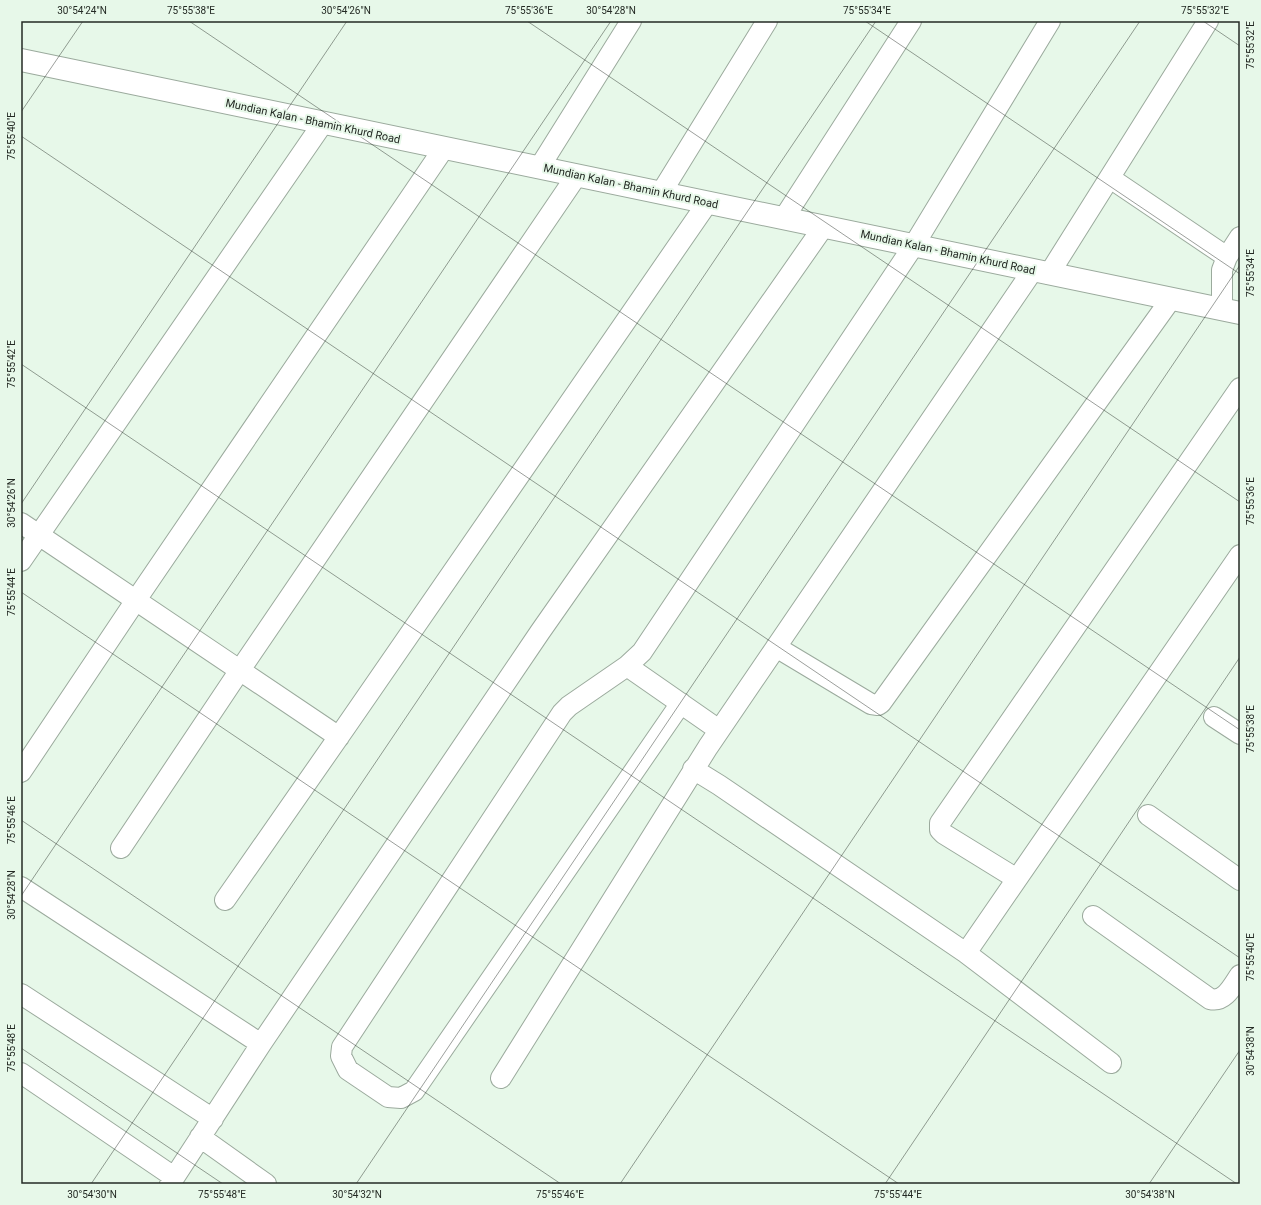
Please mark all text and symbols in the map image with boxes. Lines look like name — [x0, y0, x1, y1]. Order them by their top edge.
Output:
text: 30°54'24"N — [57, 5, 107, 16]
text: 75°55'38"E — [167, 5, 215, 16]
text: 30°54'26"N — [321, 5, 371, 16]
text: 75°55'36"E — [505, 5, 553, 16]
text: 30°54'28"N — [586, 5, 636, 16]
text: 75°55'34"E — [843, 5, 891, 16]
text: 75°55'32"E — [1181, 5, 1229, 16]
text: 75°55'32"E — [1245, 21, 1256, 69]
street label: Mundian Kalan - Bhamin Khurd Road — [224, 97, 401, 146]
text: 75°55'40"E — [6, 112, 17, 160]
street label: Mundian Kalan - Bhamin Khurd Road — [542, 162, 719, 211]
street label: Mundian Kalan - Bhamin Khurd Road — [859, 228, 1036, 277]
text: 75°55'34"E — [1245, 249, 1256, 297]
text: 75°55'42"E — [6, 340, 17, 388]
text: 75°55'36"E — [1245, 477, 1256, 525]
text: 30°54'26"N — [6, 478, 17, 528]
text: 75°55'44"E — [6, 568, 17, 616]
text: 75°55'38"E — [1245, 705, 1256, 753]
text: 75°55'46"E — [6, 796, 17, 844]
text: 30°54'28"N — [6, 870, 17, 920]
text: 75°55'40"E — [1245, 933, 1256, 981]
text: 75°55'48"E — [6, 1024, 17, 1072]
text: 30°54'38"N — [1245, 1026, 1256, 1076]
text: 30°54'30"N — [67, 1189, 117, 1200]
text: 75°55'48"E — [198, 1189, 246, 1200]
text: 30°54'32"N — [332, 1189, 382, 1200]
text: 75°55'46"E — [536, 1189, 584, 1200]
text: 75°55'44"E — [874, 1189, 922, 1200]
text: 30°54'38"N — [1125, 1189, 1175, 1200]

